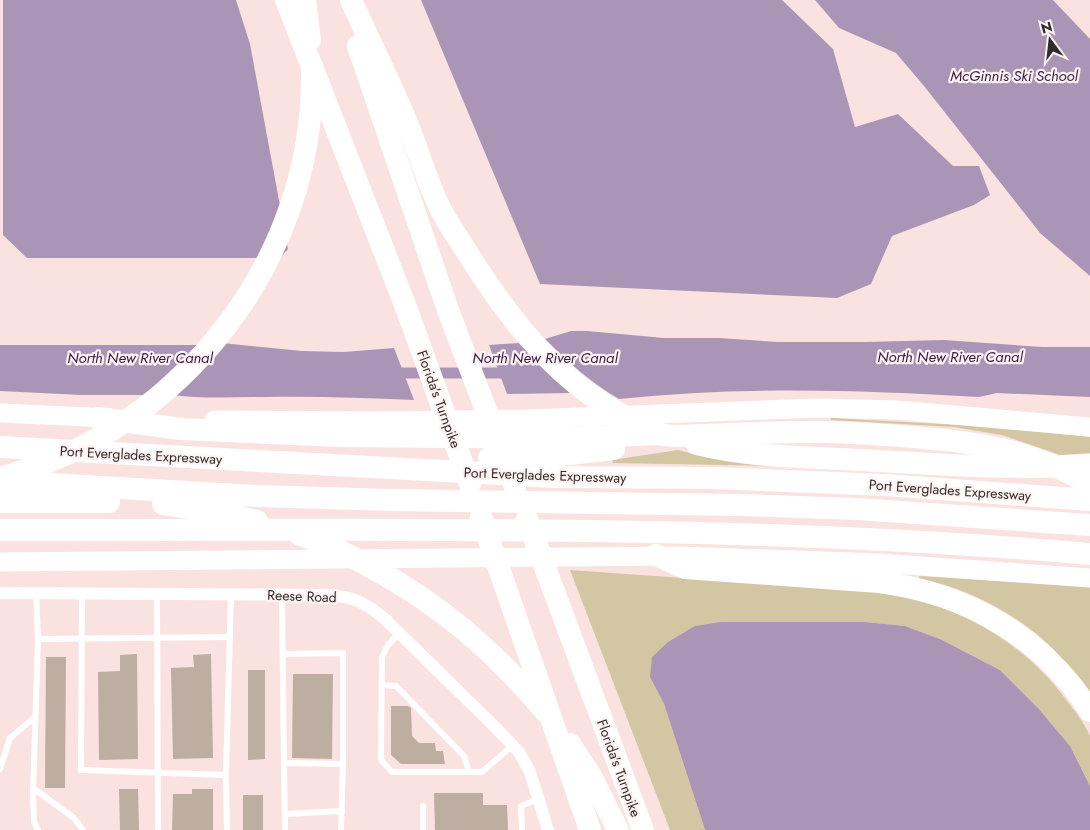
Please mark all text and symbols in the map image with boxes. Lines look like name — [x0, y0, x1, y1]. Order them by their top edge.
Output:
north arrow — [1025, 15, 1075, 65]
text: N — [1039, 16, 1055, 39]
water label: McGinnis Ski School — [950, 65, 1079, 87]
water label: North New River Canal — [877, 346, 1023, 368]
water label: North New River Canal — [67, 347, 213, 369]
street label: Florida's Turnpike — [412, 347, 466, 451]
water label: North New River Canal — [472, 347, 618, 369]
street label: Port Everglades Expressway — [59, 441, 224, 469]
street label: Port Everglades Expressway — [463, 462, 627, 488]
street label: Port Everglades Expressway — [868, 474, 1033, 506]
street label: Reese Road — [267, 585, 337, 607]
street label: Florida's Turnpike — [592, 716, 646, 820]

